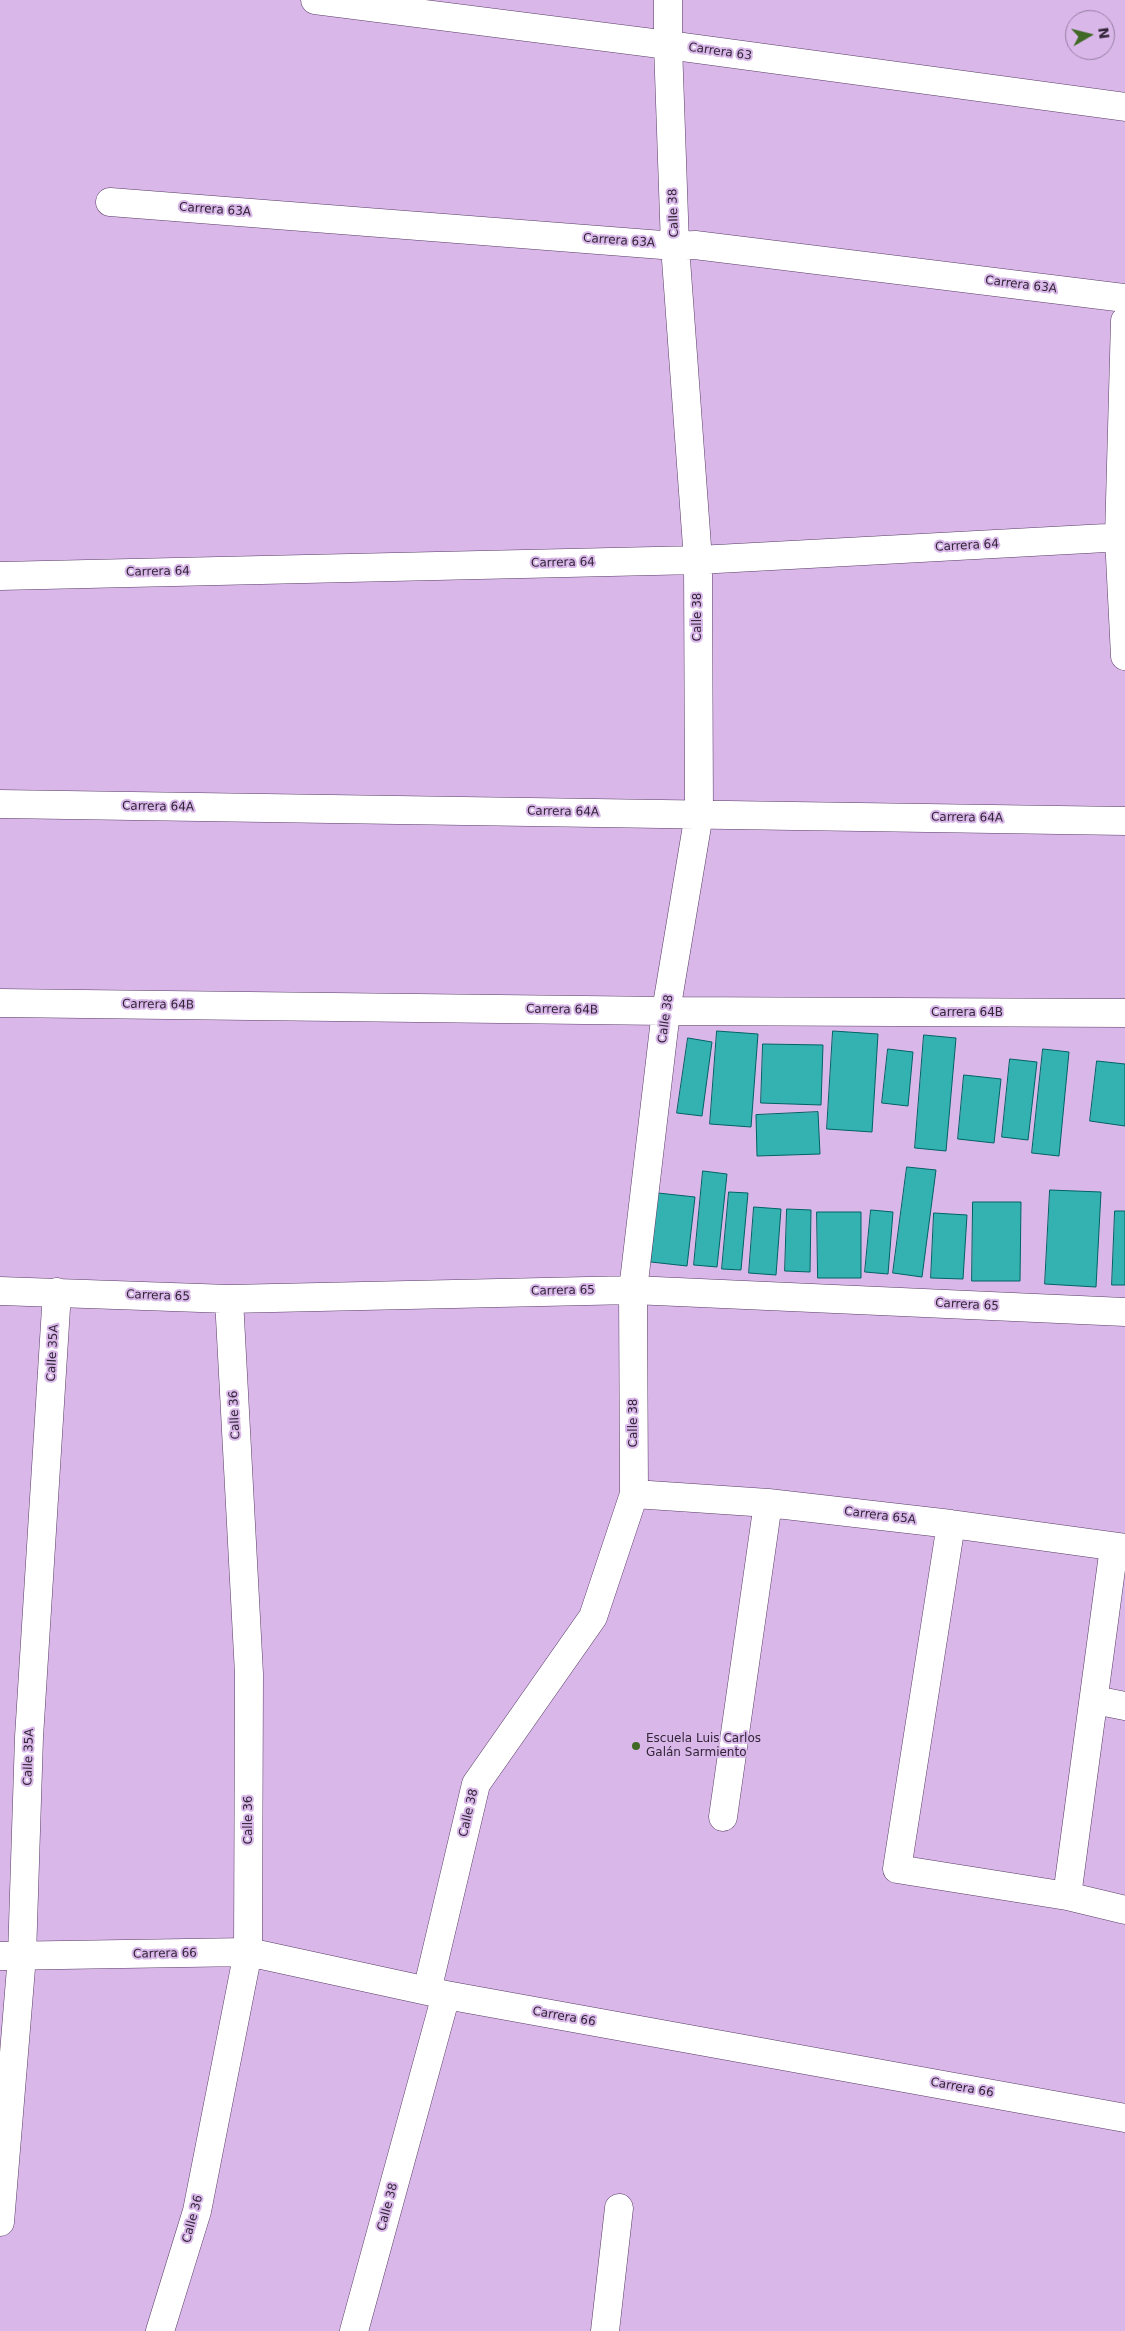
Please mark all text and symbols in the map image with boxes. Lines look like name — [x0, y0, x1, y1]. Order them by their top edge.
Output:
north arrow — [1065, 10, 1115, 60]
text: N — [1095, 26, 1113, 40]
street label: Carrera 63 — [687, 40, 753, 64]
street label: Calle 38 — [666, 188, 682, 238]
street label: Carrera 63A — [179, 200, 251, 220]
street label: Carrera 63A — [583, 231, 655, 251]
street label: Carrera 63A — [984, 273, 1058, 297]
street label: Carrera 64 — [935, 537, 999, 555]
street label: Carrera 64 — [531, 555, 595, 571]
street label: Carrera 64 — [126, 564, 190, 580]
street label: Calle 38 — [691, 593, 705, 641]
street label: Carrera 64A — [122, 799, 194, 815]
street label: Carrera 64A — [527, 804, 599, 820]
street label: Carrera 64A — [931, 810, 1003, 826]
street label: Calle 38 — [655, 994, 677, 1044]
street label: Carrera 64B — [122, 997, 194, 1013]
street label: Carrera 64B — [526, 1002, 598, 1018]
street label: Carrera 64B — [931, 1006, 1003, 1020]
street label: Carrera 65 — [531, 1283, 595, 1299]
street label: Carrera 65 — [126, 1288, 190, 1304]
street label: Carrera 65 — [935, 1296, 999, 1314]
street label: Calle 35A — [44, 1324, 62, 1382]
street label: Calle 36 — [227, 1390, 243, 1440]
street label: Calle 38 — [627, 1399, 641, 1447]
street label: Carrera 65A — [843, 1504, 917, 1528]
street label: Calle 35A — [21, 1728, 37, 1786]
place label: Escuela Luis Carlos Galán Sarmiento — [646, 1732, 761, 1760]
marker: Escuela Luis Carlos Galán Sarmiento — [630, 1740, 642, 1752]
street label: Calle 38 — [456, 1788, 482, 1838]
street label: Calle 36 — [242, 1796, 256, 1844]
street label: Carrera 66 — [133, 1946, 197, 1962]
street label: Carrera 66 — [531, 2004, 597, 2030]
street label: Carrera 66 — [929, 2075, 995, 2101]
street label: Calle 38 — [375, 2182, 401, 2232]
street label: Calle 36 — [180, 2194, 206, 2244]

